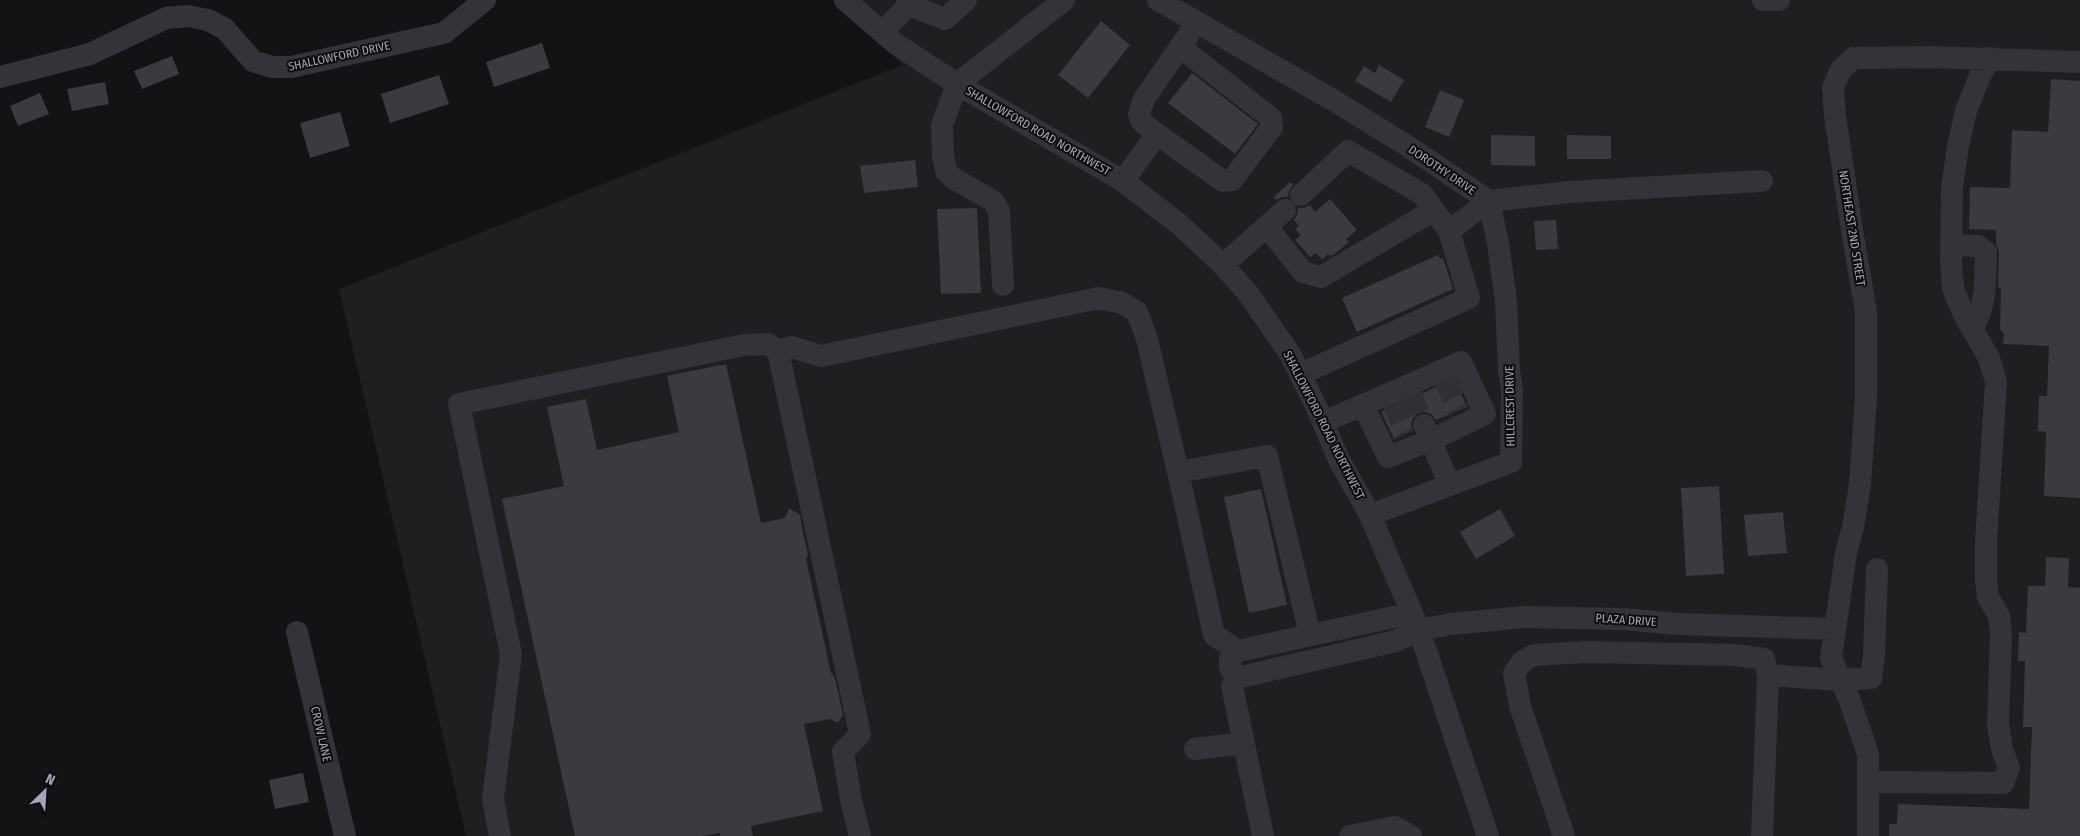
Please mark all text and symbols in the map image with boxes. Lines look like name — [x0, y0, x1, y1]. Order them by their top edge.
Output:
street label: SHALLOWFORD DRIVE — [287, 38, 391, 74]
street label: SHALLOWFORD ROAD NORTHWEST — [963, 84, 1113, 178]
street label: DOROTHY DRIVE — [1406, 142, 1479, 198]
street label: NORTHEAST 2ND STREET — [1836, 169, 1868, 287]
street label: SHALLOWFORD ROAD NORTHWEST — [1280, 348, 1368, 502]
street label: HILLCREST DRIVE — [1502, 365, 1518, 447]
street label: PLAZA DRIVE — [1595, 611, 1657, 629]
street label: CROW LANE — [308, 705, 334, 763]
north arrow — [20, 766, 70, 816]
text: N — [43, 770, 58, 789]

